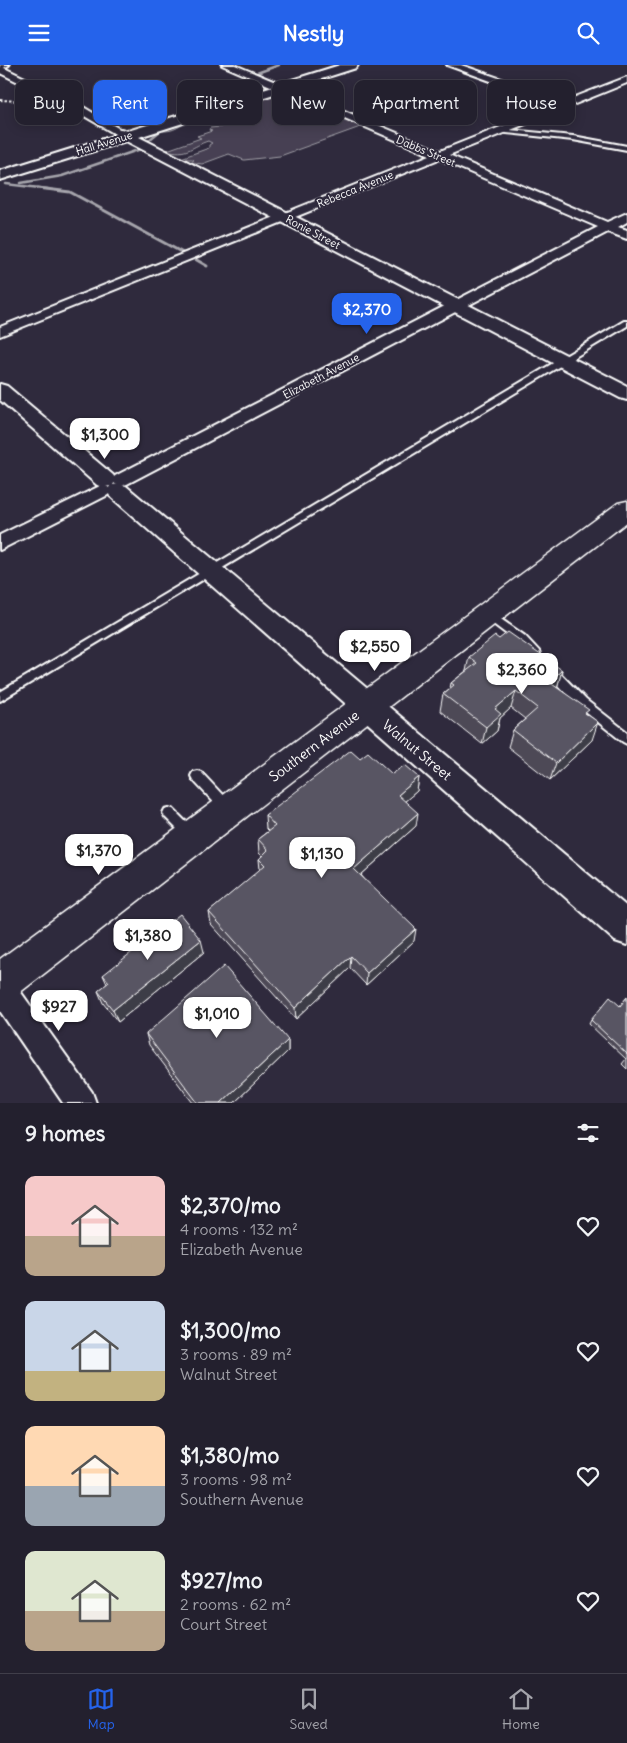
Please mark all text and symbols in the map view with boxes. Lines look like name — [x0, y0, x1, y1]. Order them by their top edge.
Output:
icon: menu — [25, 19, 53, 47]
text: Nestly — [283, 19, 344, 47]
icon: search — [574, 19, 602, 47]
chip: Buy — [15, 80, 83, 125]
chip: Rent — [93, 80, 167, 125]
chip: Filters — [177, 80, 262, 125]
chip: New — [272, 80, 344, 125]
chip: Apartment — [354, 80, 477, 125]
chip: House — [487, 80, 575, 125]
street label: Hall Avenue — [74, 128, 134, 158]
street label: Dabbs Street — [394, 132, 458, 170]
street label: Rebecca Avenue — [315, 167, 395, 211]
street label: Ronie Street — [283, 212, 343, 252]
pin: $2,370 — [326, 293, 408, 335]
text: $2,370 — [343, 299, 391, 319]
street label: Elizabeth Avenue — [280, 350, 362, 402]
pin: $1,300 — [64, 417, 146, 460]
text: $1,300 — [81, 424, 129, 444]
pin: $2,550 — [334, 629, 416, 672]
text: $2,550 — [350, 636, 400, 656]
pin: $2,360 — [481, 653, 563, 695]
text: $2,360 — [497, 659, 547, 679]
street label: Southern Avenue — [265, 706, 363, 786]
street label: Walnut Street — [379, 716, 456, 784]
pin: $1,370 — [58, 833, 140, 876]
pin: $1,130 — [281, 837, 363, 879]
text: $1,370 — [76, 840, 122, 860]
text: $1,130 — [300, 843, 344, 863]
pin: $1,380 — [107, 919, 189, 961]
text: $1,380 — [124, 925, 172, 945]
pin: $927 — [29, 989, 89, 1032]
text: $927 — [42, 996, 76, 1016]
pin: $1,010 — [176, 997, 258, 1039]
text: $1,010 — [194, 1003, 240, 1023]
icon: filters — [574, 1119, 602, 1147]
text: 9 homes — [25, 1120, 105, 1147]
text: $2,370/mo — [180, 1192, 281, 1219]
icon: home — [65, 1196, 125, 1256]
icon: heart — [574, 1212, 602, 1240]
text: 4 rooms · 132 m² — [180, 1219, 298, 1239]
text: Elizabeth Avenue — [180, 1239, 303, 1259]
text: $1,300/mo — [180, 1317, 281, 1344]
icon: home — [65, 1321, 125, 1381]
icon: heart — [574, 1337, 602, 1365]
text: 3 rooms · 89 m² — [180, 1344, 292, 1364]
text: Walnut Street — [180, 1364, 277, 1384]
text: $1,380/mo — [180, 1442, 279, 1469]
icon: home — [65, 1446, 125, 1506]
icon: heart — [574, 1462, 602, 1490]
text: 3 rooms · 98 m² — [180, 1469, 292, 1489]
text: Southern Avenue — [180, 1489, 304, 1509]
text: $927/mo — [180, 1567, 263, 1594]
icon: home — [65, 1571, 125, 1631]
icon: heart — [574, 1587, 602, 1615]
text: 2 rooms · 62 m² — [180, 1594, 291, 1614]
text: Court Street — [180, 1614, 267, 1634]
tab: Map — [87, 1685, 115, 1733]
tab: Saved — [289, 1685, 328, 1733]
tab: Home — [502, 1685, 540, 1733]

